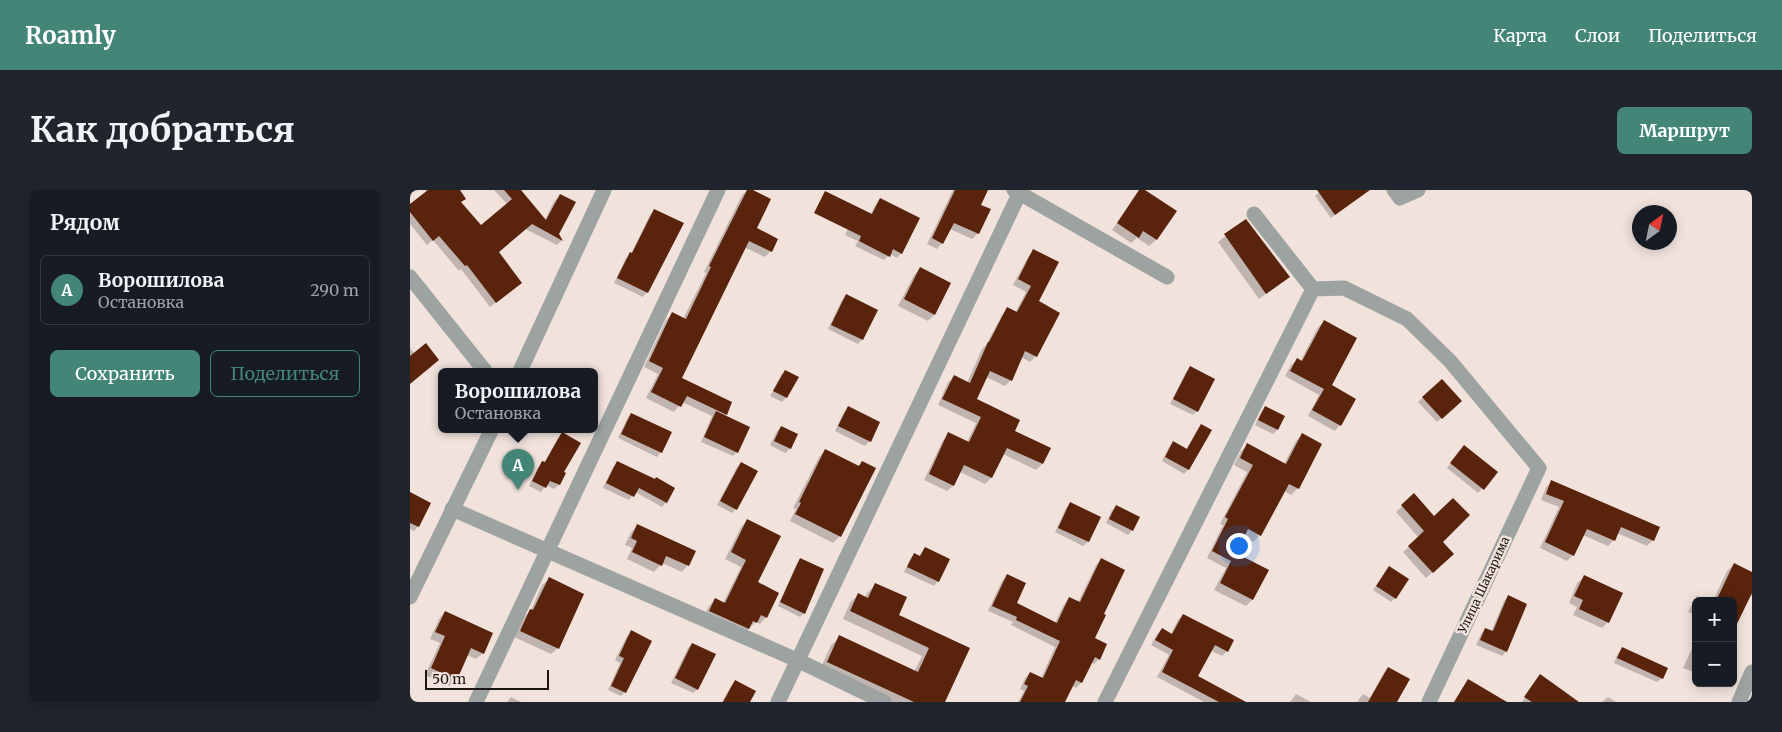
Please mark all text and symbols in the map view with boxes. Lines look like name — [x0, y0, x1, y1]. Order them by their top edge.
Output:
text: Roamly — [25, 20, 116, 51]
text: Карта — [1493, 24, 1547, 47]
text: Слои — [1575, 24, 1620, 47]
text: Поделиться — [1648, 24, 1757, 47]
button: Маршрут — [1617, 107, 1752, 154]
text: Как добраться — [30, 108, 295, 152]
north arrow — [1632, 205, 1677, 250]
text: Рядом — [50, 209, 120, 236]
text: Ворошилова — [98, 268, 224, 292]
text: A — [61, 280, 73, 300]
text: 290 m — [310, 280, 359, 300]
text: Остановка — [98, 292, 184, 312]
button: Сохранить — [50, 350, 200, 397]
button: Поделиться — [210, 350, 360, 397]
popup — [438, 368, 598, 433]
text: Ворошилова — [455, 379, 581, 403]
text: Остановка — [455, 403, 541, 423]
pin: A — [502, 449, 534, 490]
your location — [1226, 533, 1252, 559]
street label: Улица Шакарима — [1454, 534, 1513, 636]
map controls — [1692, 597, 1737, 687]
button: + — [1692, 597, 1737, 642]
button: − — [1692, 642, 1737, 687]
scale bar — [425, 667, 549, 690]
text: 50 m — [432, 670, 466, 688]

